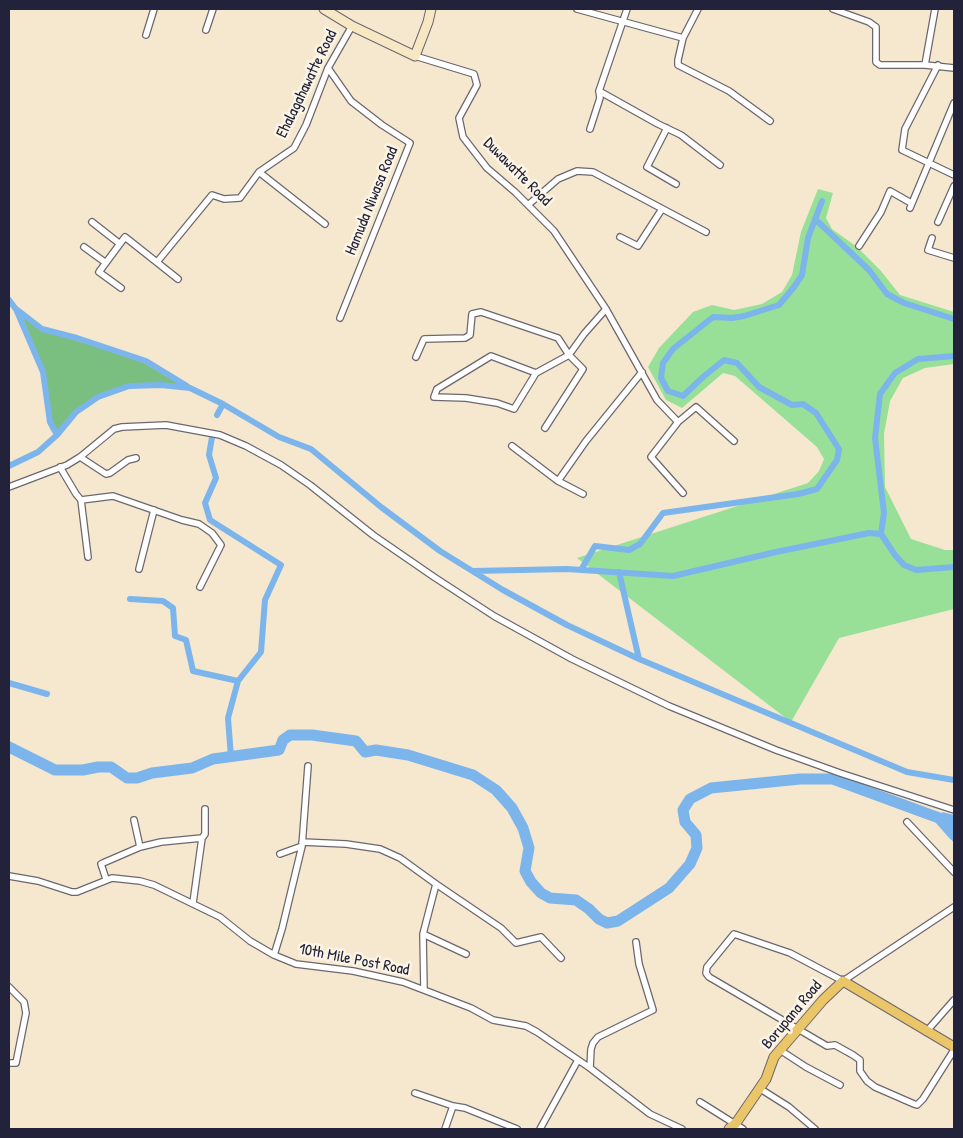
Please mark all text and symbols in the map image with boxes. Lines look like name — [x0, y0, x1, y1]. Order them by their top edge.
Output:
street label: Ehalagahawatte Road — [273, 27, 341, 141]
street label: Duwawatte Road — [479, 134, 555, 210]
street label: Hamuda Niwasa Road — [341, 144, 403, 258]
street label: 10th Mile Post Road — [297, 940, 411, 980]
street label: Borupana Road — [758, 977, 826, 1053]

